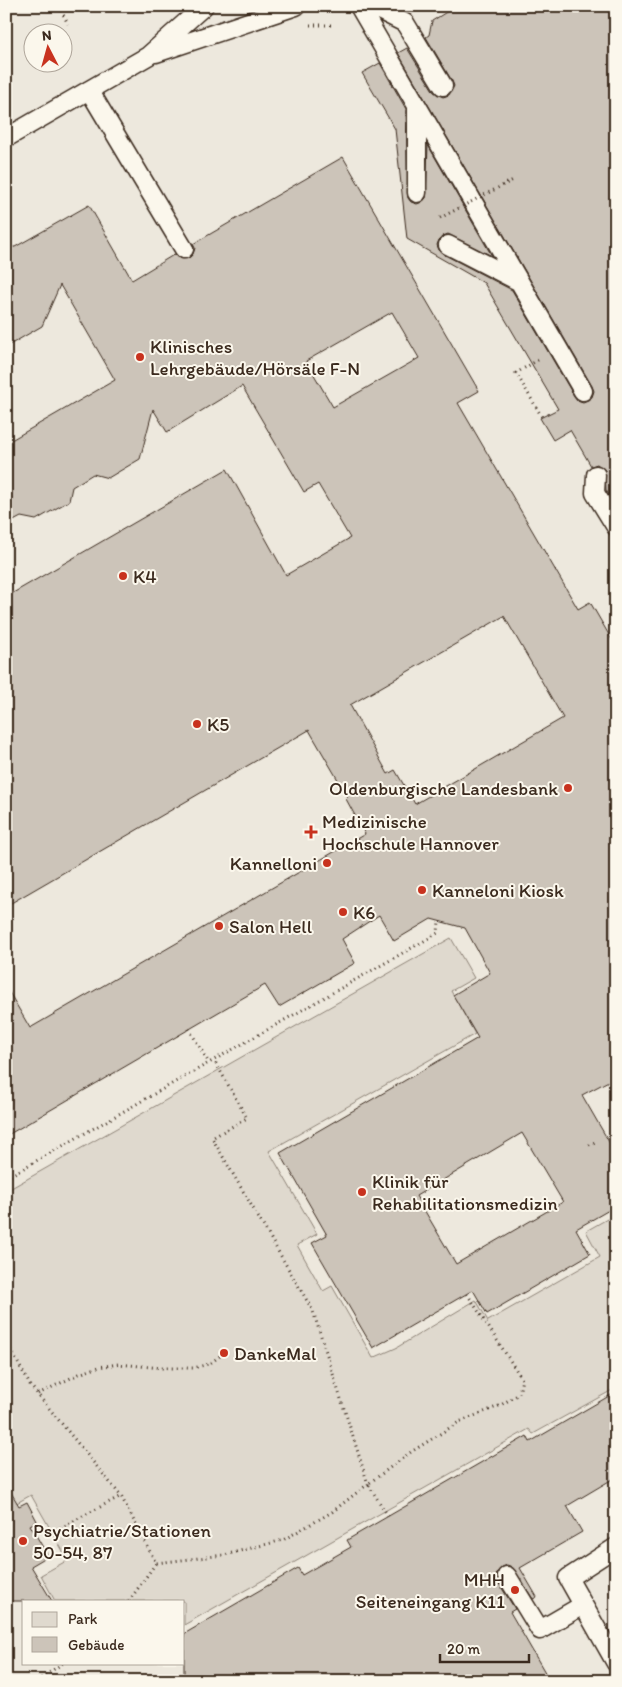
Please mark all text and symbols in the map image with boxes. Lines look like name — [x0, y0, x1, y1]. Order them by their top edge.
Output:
north arrow — [22, 22, 72, 72]
text: N — [41, 27, 52, 45]
place label: Klinisches Lehrgebäude/Hörsäle F-N — [150, 335, 360, 380]
marker: Klinisches Lehrgebäude/Hörsäle F-N — [134, 351, 146, 363]
place label: K4 — [133, 565, 157, 588]
marker: K4 — [117, 570, 129, 582]
place label: K5 — [207, 713, 229, 736]
marker: K5 — [191, 718, 203, 730]
place label: Oldenburgische Landesbank — [329, 777, 558, 800]
marker: Oldenburgische Landesbank — [562, 782, 574, 794]
place label: Medizinische Hochschule Hannover — [322, 810, 499, 855]
marker: Medizinische Hochschule Hannover — [304, 825, 318, 839]
place label: Kannelloni — [230, 852, 317, 875]
marker: Kannelloni — [321, 857, 333, 869]
place label: Kanneloni Kiosk — [432, 879, 564, 902]
marker: Kanneloni Kiosk — [416, 884, 428, 896]
place label: K6 — [353, 901, 375, 924]
marker: K6 — [337, 906, 349, 918]
place label: Salon Hell — [229, 915, 313, 938]
marker: Salon Hell — [213, 920, 225, 932]
place label: Klinik für Rehabilitationsmedizin — [372, 1170, 558, 1215]
marker: Klinik für Rehabilitationsmedizin — [356, 1186, 368, 1198]
place label: DankeMal — [234, 1342, 317, 1365]
marker: DankeMal — [218, 1347, 230, 1359]
place label: Psychiatrie/Stationen 50-54, 87 — [33, 1519, 211, 1564]
marker: Psychiatrie/Stationen 50-54, 87 — [17, 1535, 29, 1547]
place label: MHH Seiteneingang K11 — [356, 1568, 505, 1613]
marker: MHH Seiteneingang K11 — [509, 1584, 521, 1596]
legend — [22, 1600, 185, 1664]
text: Park — [68, 1610, 98, 1628]
scale bar — [440, 1632, 528, 1664]
text: Gebäude — [68, 1636, 125, 1654]
text: 20 m — [447, 1640, 481, 1658]

